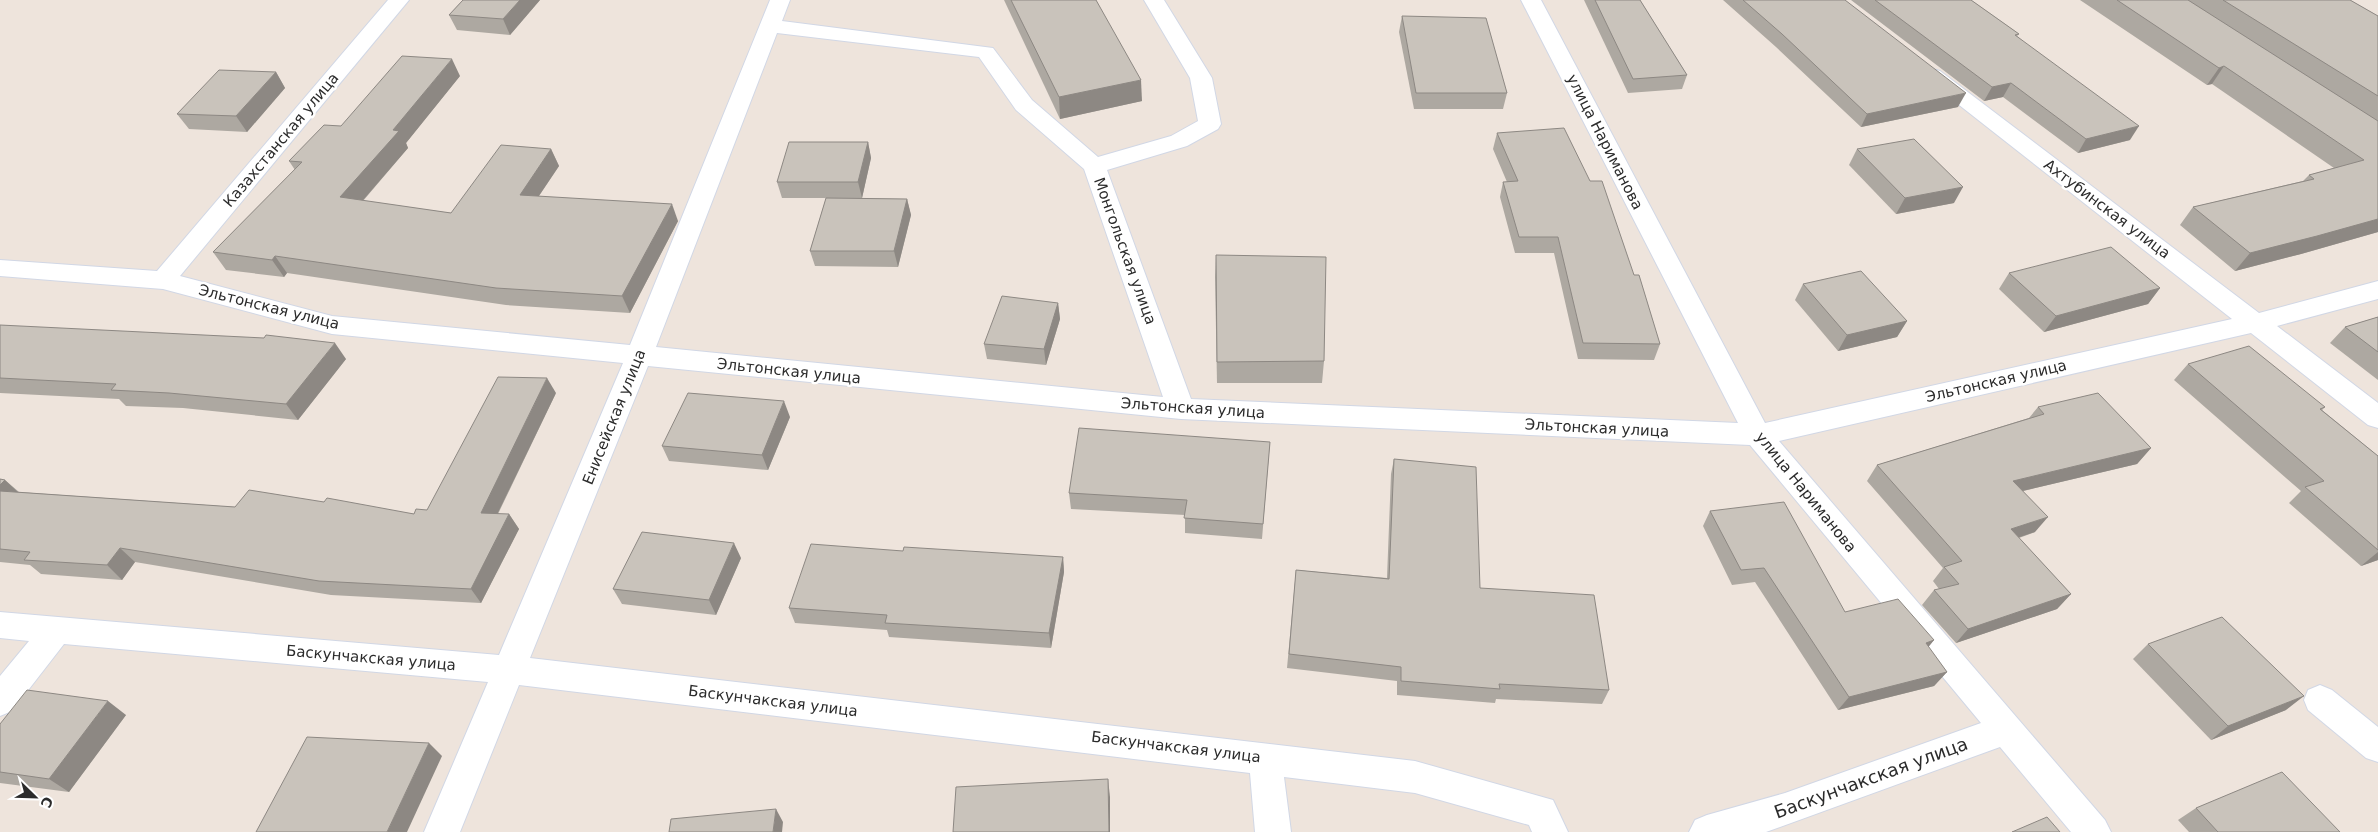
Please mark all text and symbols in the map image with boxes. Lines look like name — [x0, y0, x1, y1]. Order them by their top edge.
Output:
street label: Казахстанская улица — [220, 69, 342, 211]
street label: улица Нариманова — [1563, 71, 1647, 213]
street label: Ахтубинская улица — [2040, 156, 2174, 262]
street label: Монгольская улица — [1090, 175, 1160, 327]
street label: Эльтонская улица — [197, 281, 341, 333]
street label: Енисейская улица — [579, 347, 649, 487]
street label: Эльтонская улица — [716, 354, 862, 388]
street label: Эльтонская улица — [1924, 356, 2068, 406]
street label: Эльтонская улица — [1120, 394, 1266, 422]
street label: Эльтонская улица — [1524, 415, 1670, 441]
street label: улица Нариманова — [1752, 428, 1860, 556]
street label: Баскунчакская улица — [285, 642, 457, 674]
street label: Баскунчакская улица — [687, 682, 859, 720]
street label: Баскунчакская улица — [1090, 728, 1262, 766]
street label: Баскунчакская улица — [1771, 733, 1971, 822]
north arrow — [10, 772, 60, 822]
text: С — [38, 794, 56, 810]

